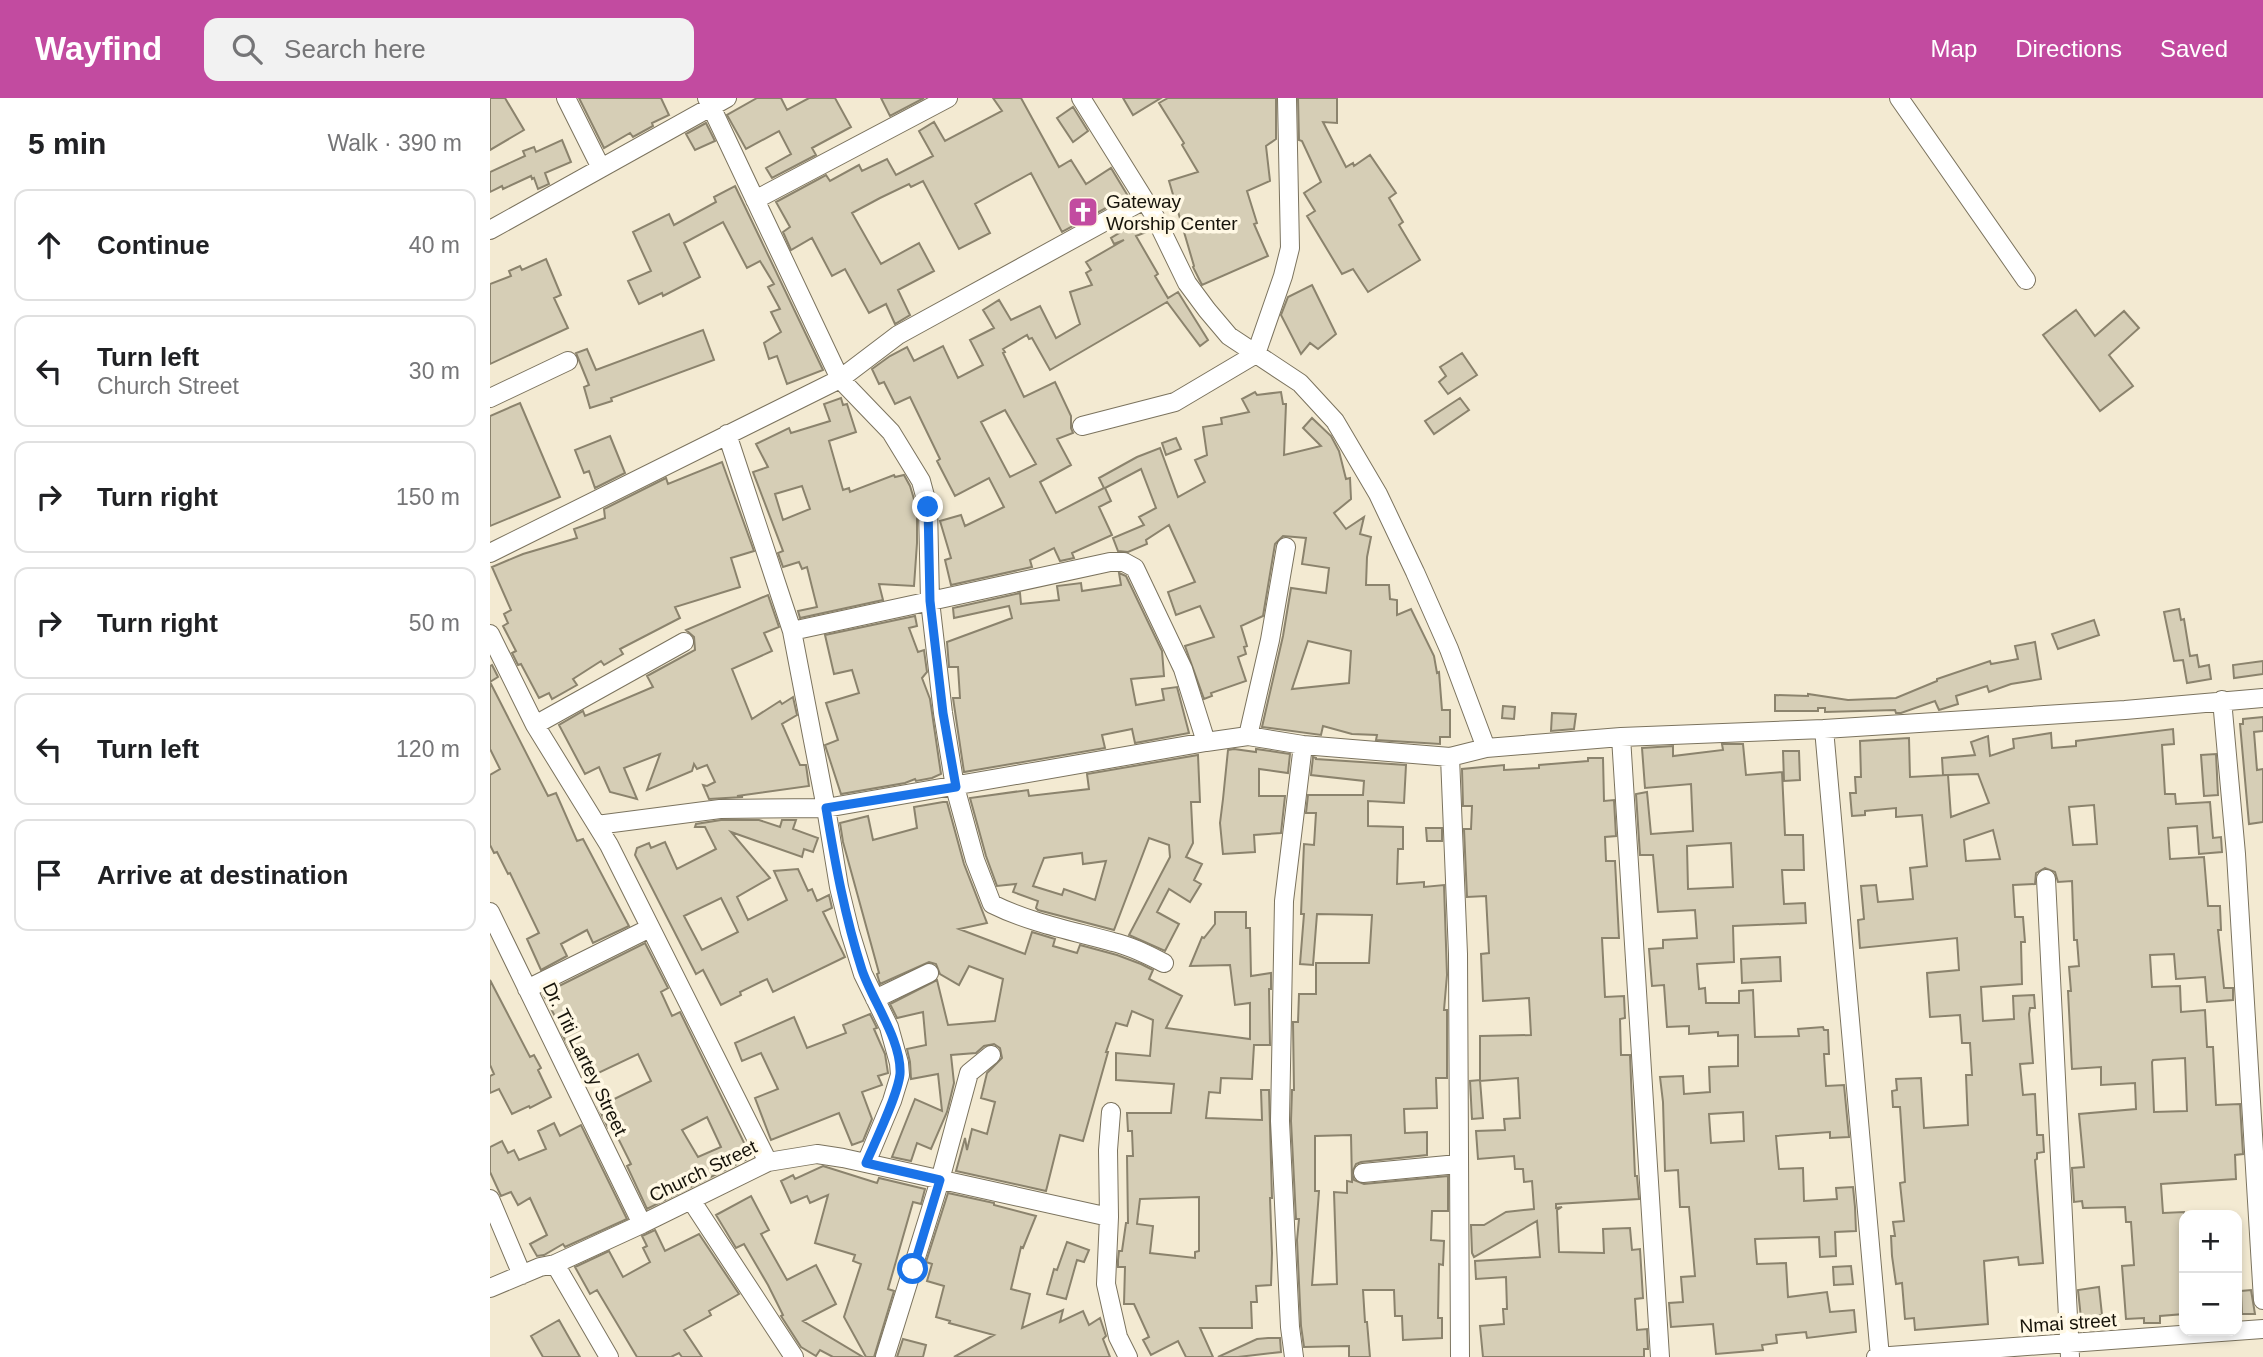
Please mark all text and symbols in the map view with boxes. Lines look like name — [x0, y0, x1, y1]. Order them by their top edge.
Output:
search box — [204, 18, 694, 81]
text: Wayfind — [35, 30, 162, 67]
icon: search — [228, 30, 266, 68]
text: Search here — [284, 34, 426, 64]
text: Map — [1931, 35, 1977, 62]
text: Directions — [2015, 35, 2122, 62]
text: Saved — [2160, 35, 2228, 62]
text: 5 min — [28, 127, 106, 160]
text: Walk · 390 m — [327, 130, 462, 156]
place label: Gateway Worship Center — [1106, 191, 1238, 234]
church icon: Gateway Worship Center — [1066, 195, 1100, 229]
icon: ahead — [30, 226, 68, 264]
text: Continue — [97, 230, 210, 260]
text: 40 m — [409, 232, 460, 258]
text: Turn left — [97, 342, 199, 372]
icon: left — [30, 352, 68, 390]
text: 30 m — [409, 358, 460, 384]
text: Church Street — [97, 373, 239, 399]
icon: right — [30, 478, 68, 516]
text: Turn right — [97, 482, 218, 512]
text: 150 m — [396, 484, 460, 510]
route end — [912, 491, 943, 522]
icon: right — [30, 604, 68, 642]
text: Turn right — [97, 608, 218, 638]
text: 50 m — [409, 610, 460, 636]
icon: left — [30, 730, 68, 768]
text: Turn left — [97, 734, 199, 764]
text: 120 m — [396, 736, 460, 762]
icon: arrive — [30, 856, 68, 894]
text: Arrive at destination — [97, 860, 348, 890]
street label: Dr. Titi Lartey Street — [539, 979, 632, 1140]
street label: Church Street — [646, 1136, 761, 1206]
map controls — [2179, 1210, 2242, 1336]
button: + — [2179, 1210, 2242, 1273]
route start — [897, 1253, 928, 1284]
button: − — [2179, 1273, 2242, 1336]
street label: Nmai street — [2019, 1309, 2118, 1337]

